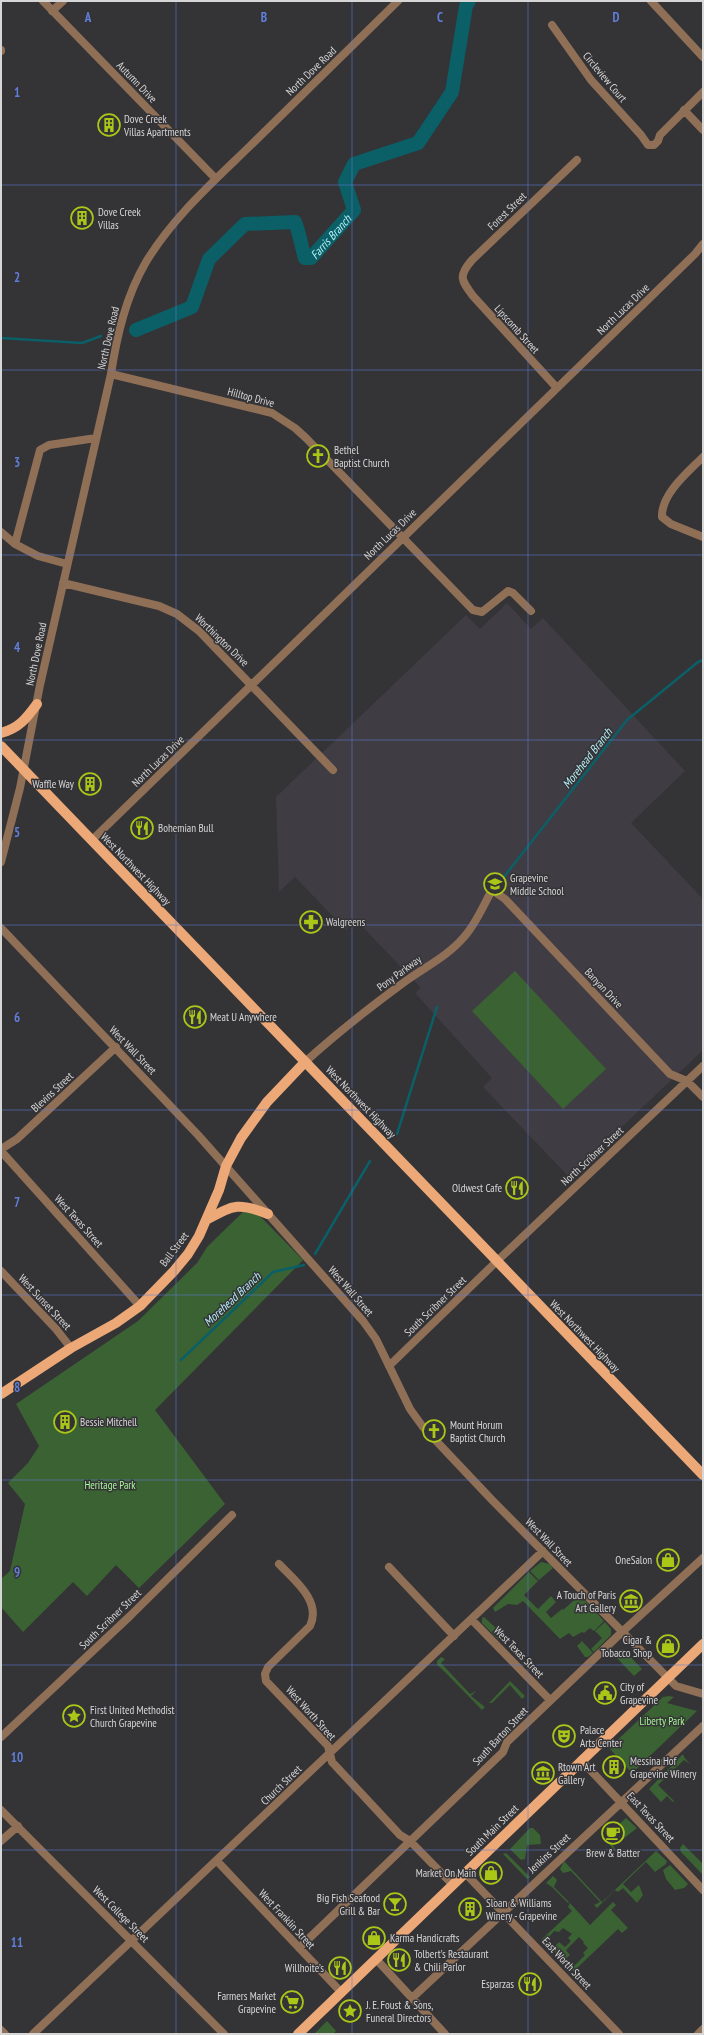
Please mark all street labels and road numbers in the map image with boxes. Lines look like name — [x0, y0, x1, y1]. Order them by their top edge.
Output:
street label: North Dove Road — [283, 43, 339, 98]
street label: Circleview Court — [580, 49, 630, 105]
street label: Autumn Drive — [114, 58, 160, 106]
street label: Forest Street — [485, 189, 529, 233]
street label: North Lucas Drive — [594, 280, 653, 338]
street label: Lipscomb Street — [491, 302, 543, 356]
street label: North Dove Road — [94, 305, 122, 371]
street label: Hilltop Drive — [226, 384, 277, 410]
street label: North Lucas Drive — [361, 505, 420, 563]
street label: Worthington Drive — [192, 611, 252, 670]
street label: North Dove Road — [22, 621, 50, 687]
street label: North Lucas Drive — [129, 732, 188, 790]
street label: West Northwest Highway — [98, 830, 175, 909]
street label: Pony Parkway — [374, 952, 425, 994]
street label: Banyan Drive — [582, 965, 627, 1011]
street label: West Wall Street — [106, 1023, 160, 1077]
street label: West Northwest Highway — [323, 1063, 400, 1142]
street label: Blevins Street — [28, 1069, 76, 1115]
street label: North Scribner Street — [558, 1123, 626, 1189]
street label: West Texas Street — [52, 1192, 106, 1250]
street label: Ball Street — [156, 1229, 192, 1269]
street label: West Wall Street — [325, 1263, 377, 1319]
street label: West Sunset Street — [16, 1271, 74, 1333]
street label: South Scribner Street — [401, 1273, 469, 1339]
street label: West Northwest Highway — [547, 1297, 624, 1376]
street label: West Wall Street — [522, 1515, 576, 1569]
street label: South Scribner Street — [76, 1586, 144, 1652]
street label: West Texas Street — [491, 1623, 547, 1681]
street label: West Worth Street — [283, 1683, 339, 1743]
street label: South Barton Street — [469, 1704, 531, 1768]
street label: Church Street — [258, 1762, 304, 1808]
street label: East Texas Street — [624, 1789, 678, 1845]
street label: South Main Street — [463, 1801, 521, 1859]
street label: Jenkins Street — [524, 1830, 573, 1877]
street label: West College Street — [90, 1883, 152, 1945]
street label: West Franklin Street — [256, 1886, 318, 1952]
street label: East Worth Street — [539, 1934, 595, 1992]

